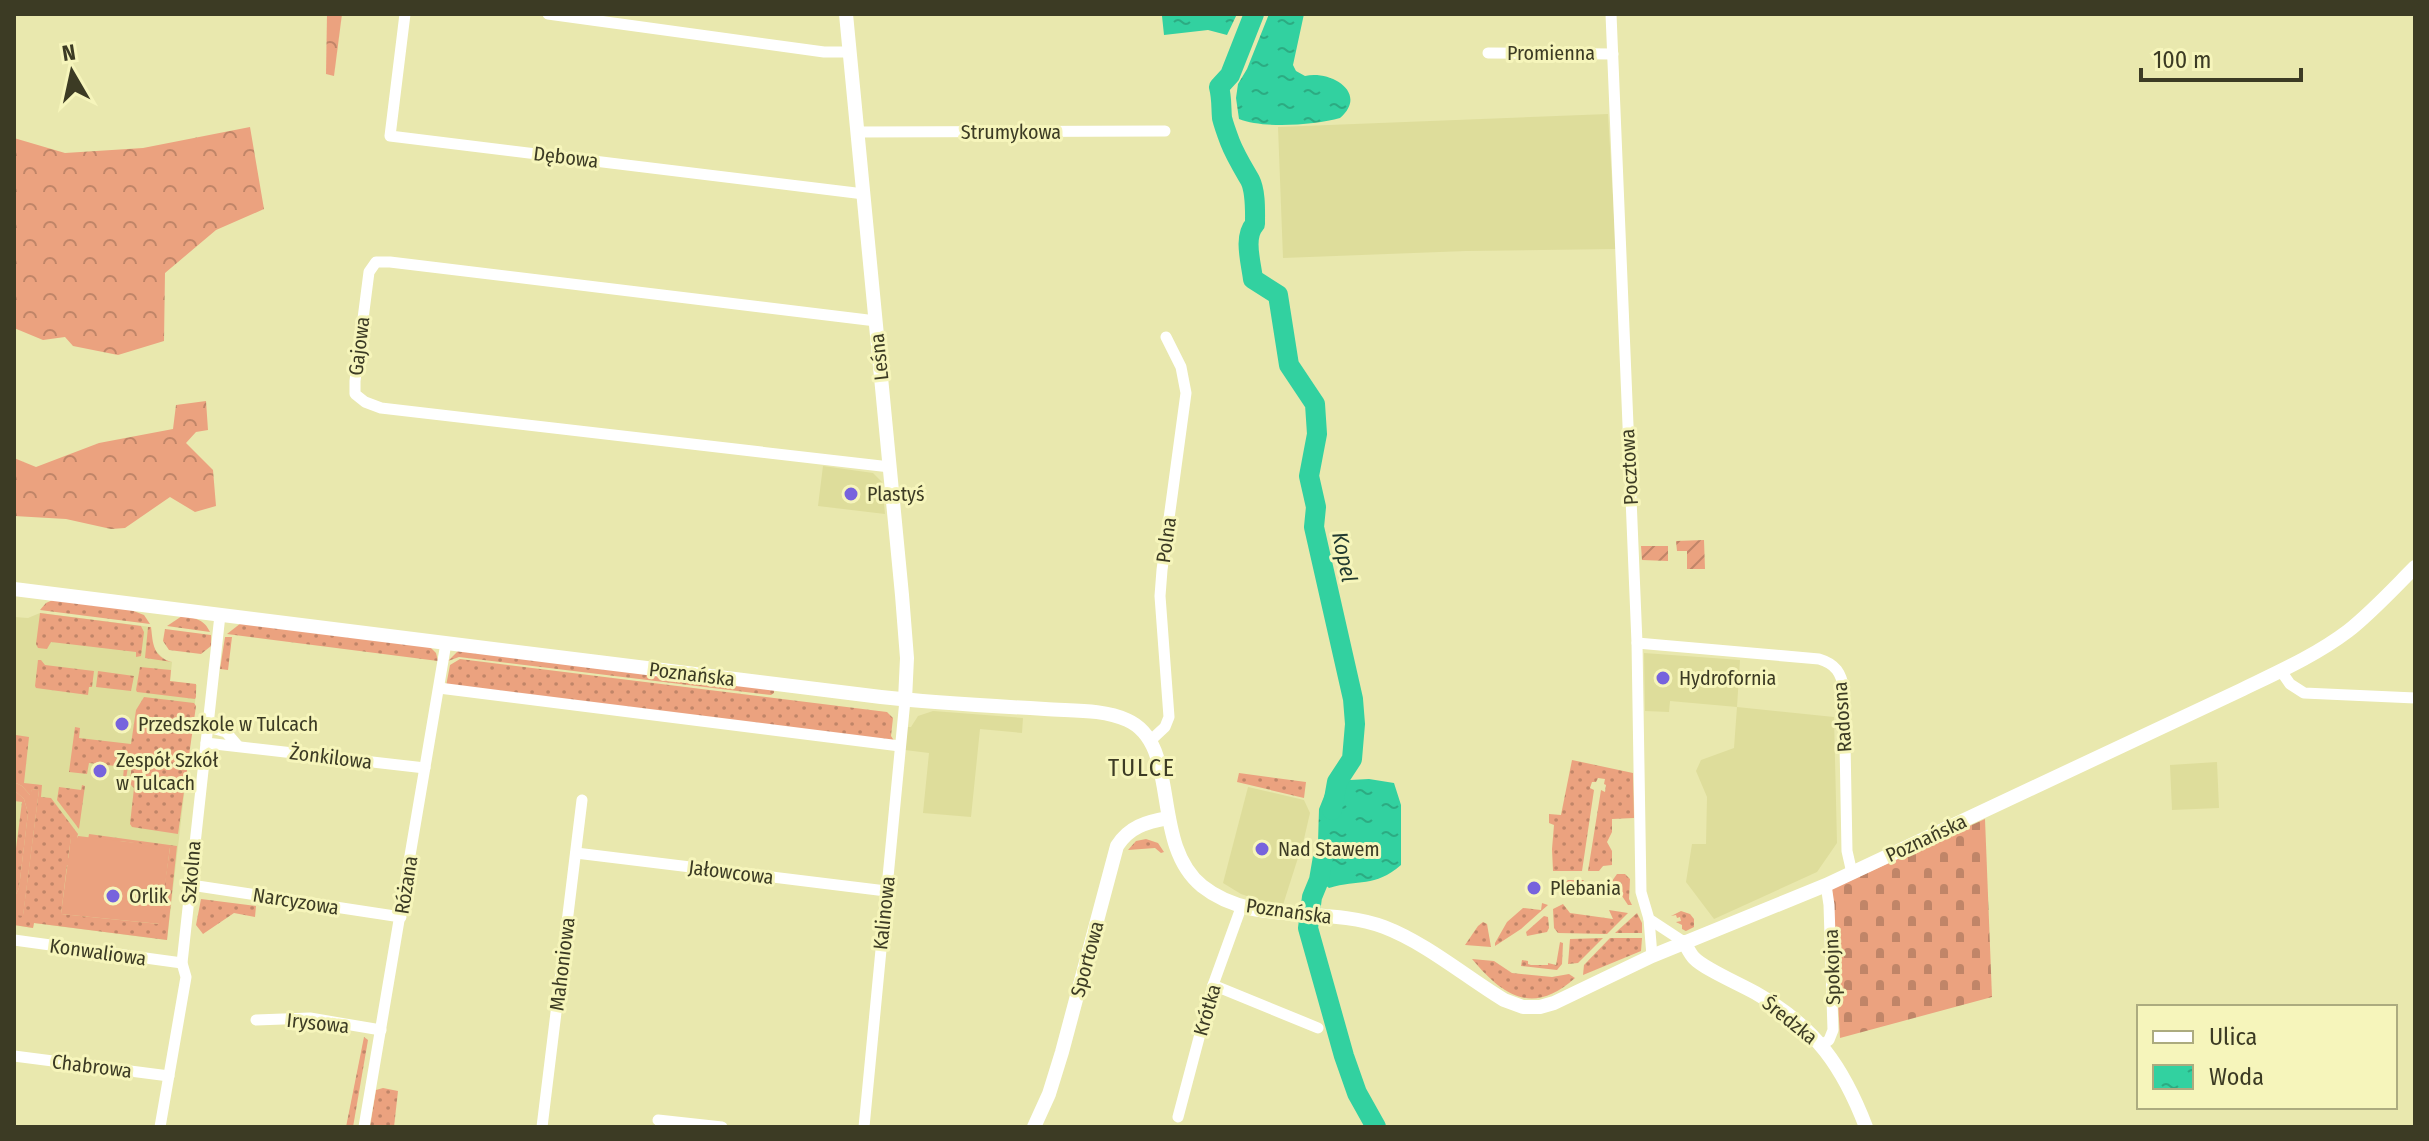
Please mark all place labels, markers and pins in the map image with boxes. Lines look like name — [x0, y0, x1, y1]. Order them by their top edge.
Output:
place label: Plastyś — [867, 482, 924, 506]
marker: Plastyś — [842, 485, 860, 503]
place label: Hydrofornia — [1679, 666, 1776, 690]
marker: Hydrofornia — [1654, 669, 1672, 687]
place label: Przedszkole w Tulcach — [138, 712, 318, 736]
marker: Przedszkole w Tulcach — [113, 715, 131, 733]
place label: Zespół Szkół w Tulcach — [116, 748, 218, 795]
marker: Zespół Szkół w Tulcach — [91, 762, 109, 780]
place label: Nad Stawem — [1278, 837, 1380, 861]
marker: Nad Stawem — [1253, 840, 1271, 858]
place label: Plebania — [1550, 876, 1621, 900]
marker: Plebania — [1525, 879, 1543, 897]
place label: Orlik — [129, 884, 169, 908]
marker: Orlik — [104, 887, 122, 905]

